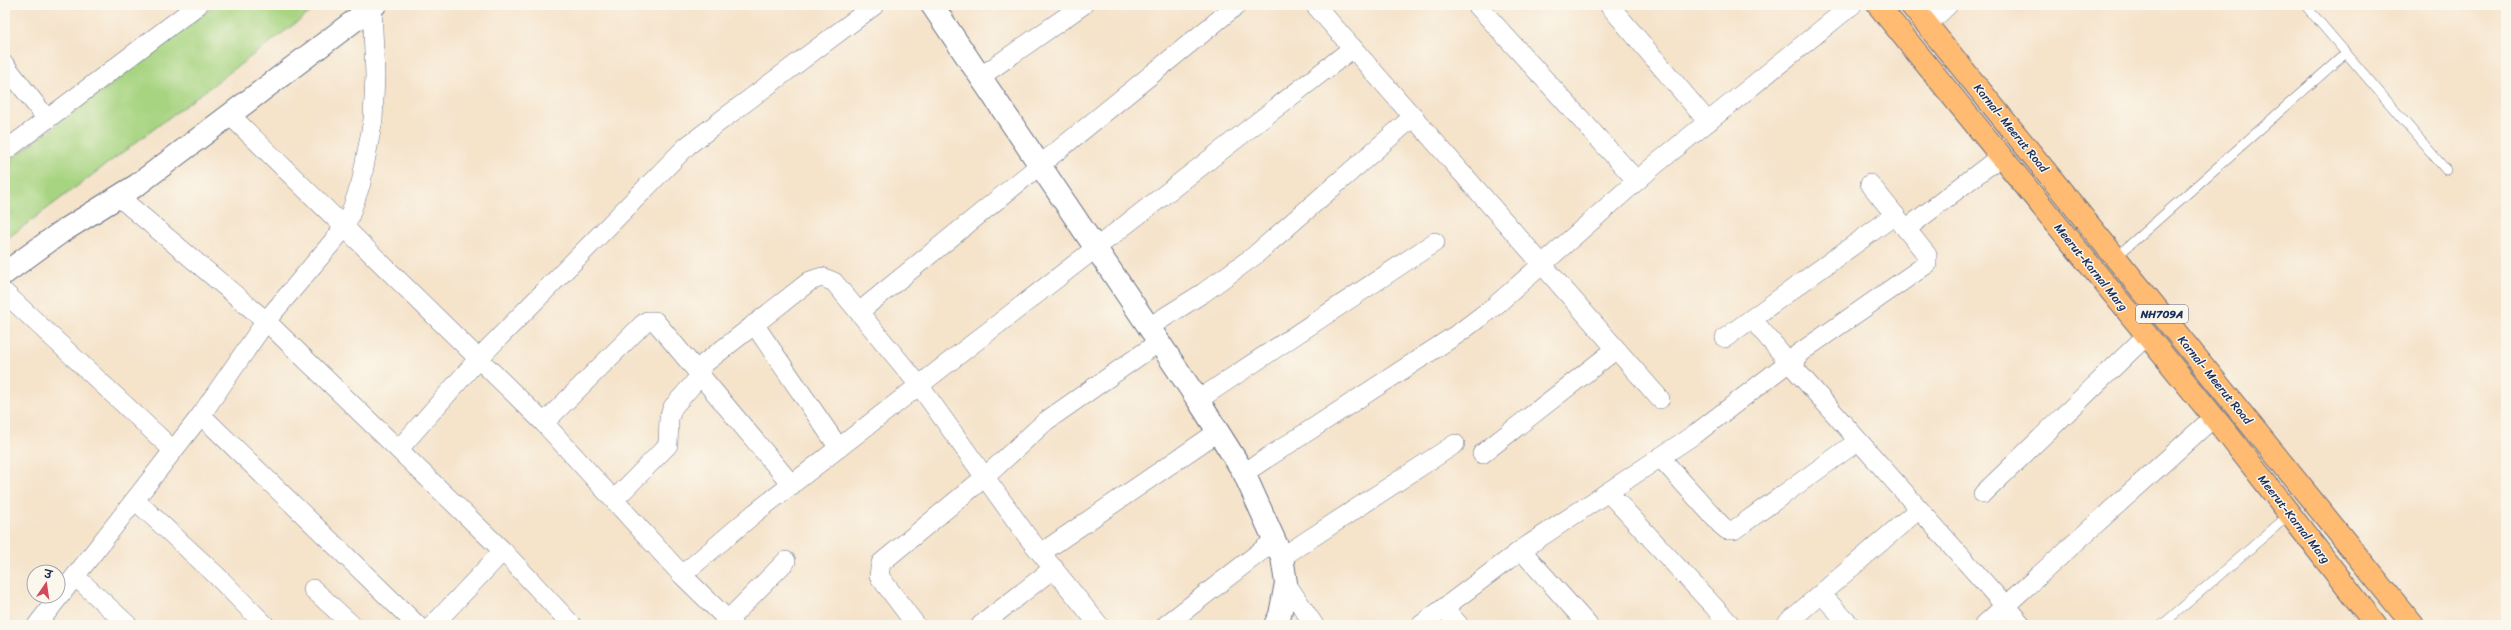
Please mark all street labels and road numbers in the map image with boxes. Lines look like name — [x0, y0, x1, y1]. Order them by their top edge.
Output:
street label: Karnal- Meerut Road — [1968, 78, 2055, 178]
street label: Meerut-Karnal Marg — [2048, 218, 2134, 316]
road number: NH709A — [2136, 305, 2188, 323]
street label: Karnal- Meerut Road — [2172, 330, 2259, 430]
street label: Meerut-Karnal Marg — [2252, 470, 2336, 568]

